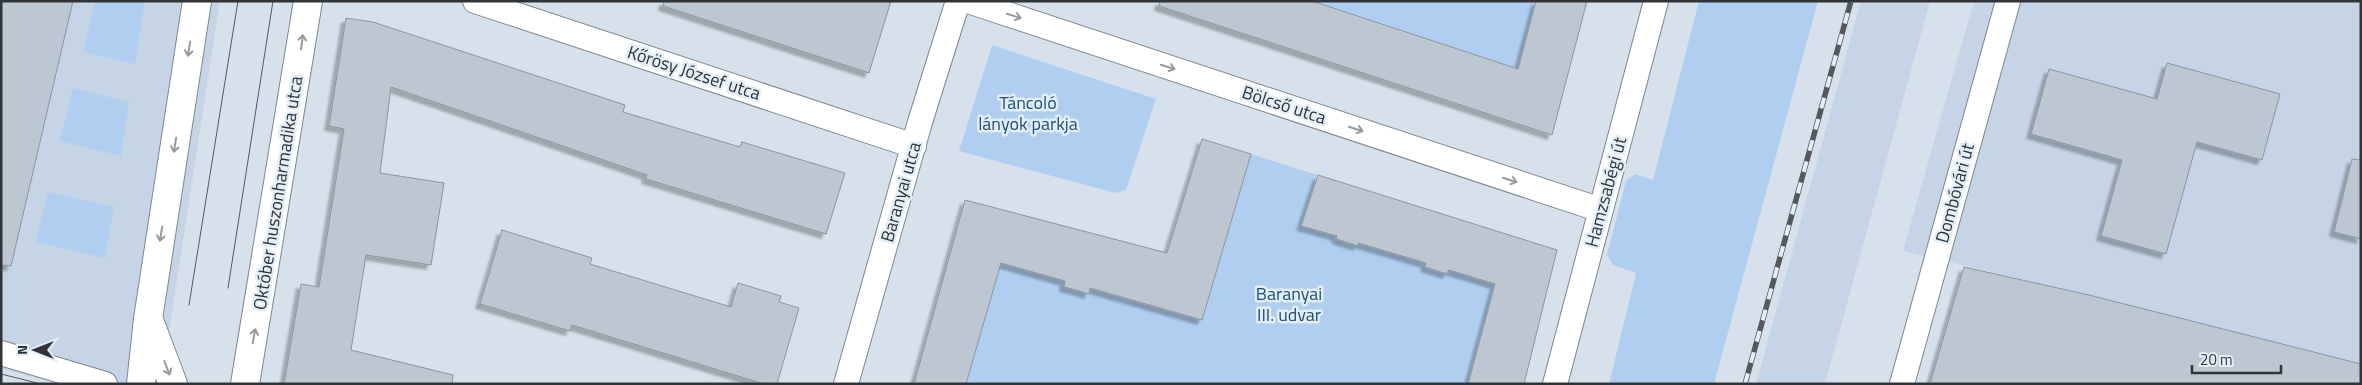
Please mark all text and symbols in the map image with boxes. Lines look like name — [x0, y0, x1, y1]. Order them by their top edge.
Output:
one-way arrow — [1006, 12, 1021, 21]
one-way arrow — [297, 35, 307, 51]
street label: Kőrösy József utca — [624, 38, 764, 107]
one-way arrow — [184, 41, 194, 57]
one-way arrow — [1160, 63, 1176, 72]
street label: Október huszonharmadika utca — [246, 74, 309, 312]
street label: Bölcső utca — [1239, 78, 1330, 131]
park label: Táncoló lányok parkja — [978, 89, 1078, 137]
one-way arrow — [1347, 125, 1363, 134]
street label: Hamzsabégi út — [1578, 133, 1633, 250]
one-way arrow — [169, 136, 179, 152]
street label: Baranyai utca — [873, 139, 928, 245]
street label: Dombóvári út — [1928, 139, 1981, 246]
one-way arrow — [1502, 176, 1517, 185]
one-way arrow — [156, 226, 166, 242]
park label: Baranyai III. udvar — [1256, 280, 1322, 328]
north arrow — [10, 325, 60, 375]
one-way arrow — [249, 328, 259, 344]
scale bar — [2192, 342, 2281, 374]
text: N — [11, 345, 32, 355]
text: 20 m — [2200, 348, 2233, 371]
one-way arrow — [163, 360, 172, 375]

